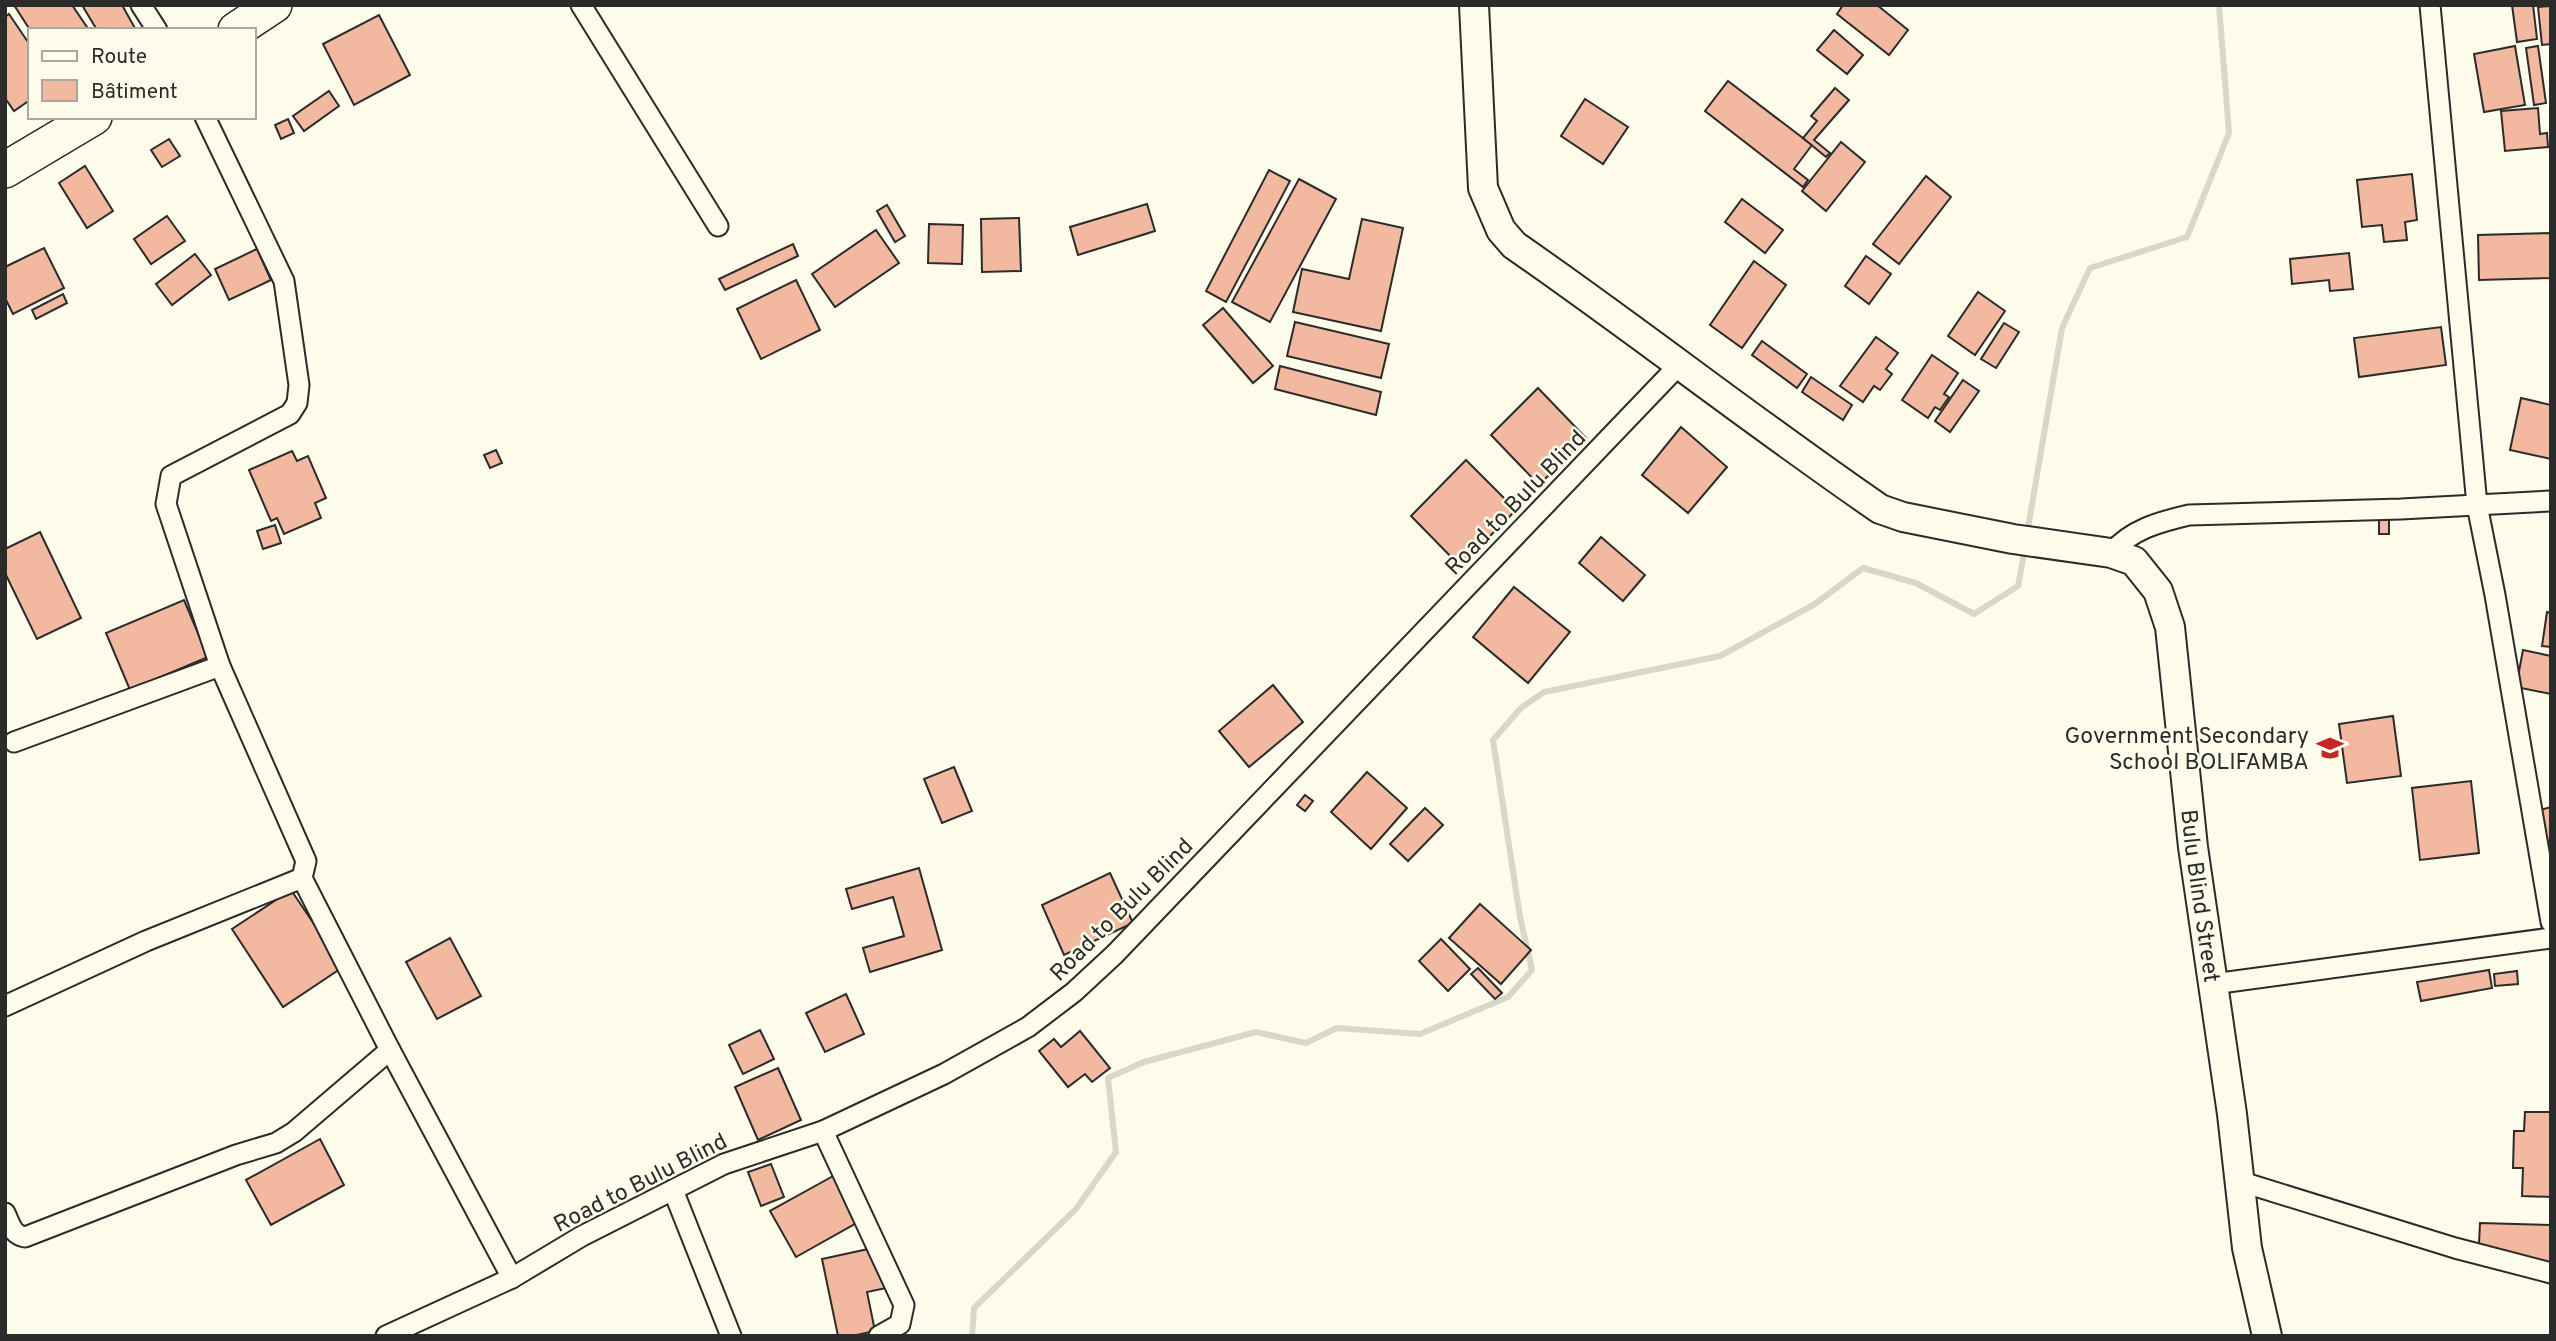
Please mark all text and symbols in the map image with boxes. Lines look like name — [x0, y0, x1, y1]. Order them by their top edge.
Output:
legend — [28, 28, 256, 119]
text: Route — [91, 44, 147, 71]
text: Bâtiment — [91, 79, 178, 106]
street label: Road to Bulu Blind — [1440, 425, 1594, 582]
place label: Government Secondary School BOLIFAMBA — [2064, 723, 2309, 778]
school or university icon: Government Secondary School BOLIFAMBA — [2315, 733, 2345, 763]
street label: Bulu Blind Street — [2172, 808, 2225, 985]
street label: Road to Bulu Blind — [1045, 833, 1201, 989]
street label: Road to Bulu Blind — [549, 1128, 733, 1240]

